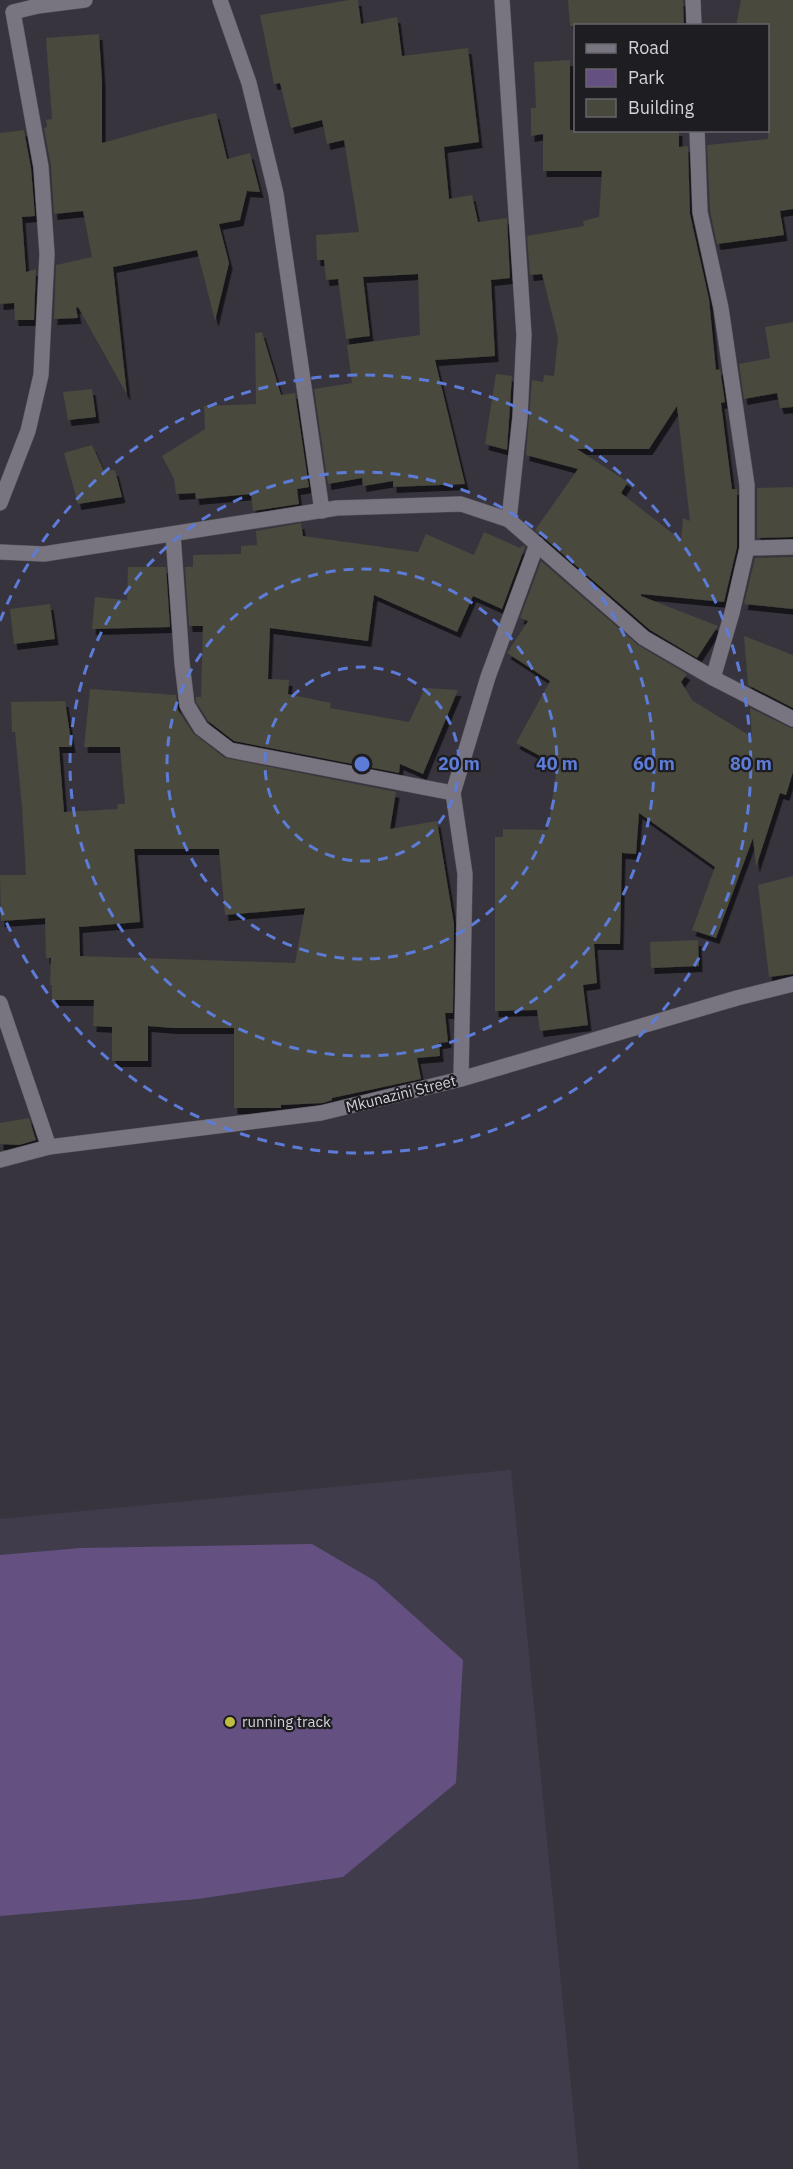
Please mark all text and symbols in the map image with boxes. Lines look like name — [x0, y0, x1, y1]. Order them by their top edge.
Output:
legend — [574, 24, 769, 132]
text: Road — [628, 36, 669, 59]
text: Park — [628, 66, 665, 89]
text: Building — [628, 96, 695, 119]
text: 20 m — [438, 752, 480, 775]
text: 40 m — [536, 752, 578, 775]
text: 60 m — [633, 752, 675, 775]
text: 80 m — [730, 752, 772, 775]
centre of rings — [352, 754, 372, 774]
street label: Mkunazini Street — [344, 1071, 458, 1116]
place label: running track — [242, 1712, 331, 1731]
marker: running track — [223, 1715, 237, 1729]

